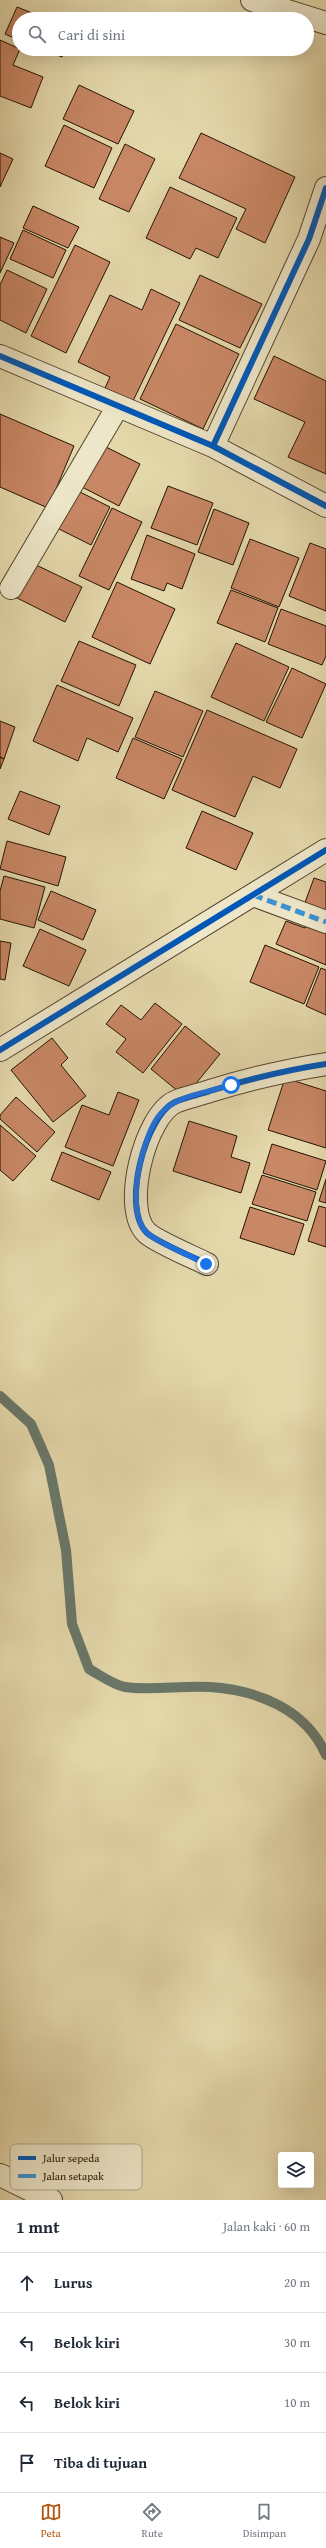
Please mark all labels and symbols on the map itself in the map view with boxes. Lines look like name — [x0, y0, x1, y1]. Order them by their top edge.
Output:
route start — [222, 1076, 240, 1094]
route end — [197, 1255, 215, 1273]
legend — [10, 2144, 142, 2190]
text: Jalur sepeda — [41, 2150, 100, 2166]
text: Jalan setapak — [41, 2168, 104, 2184]

